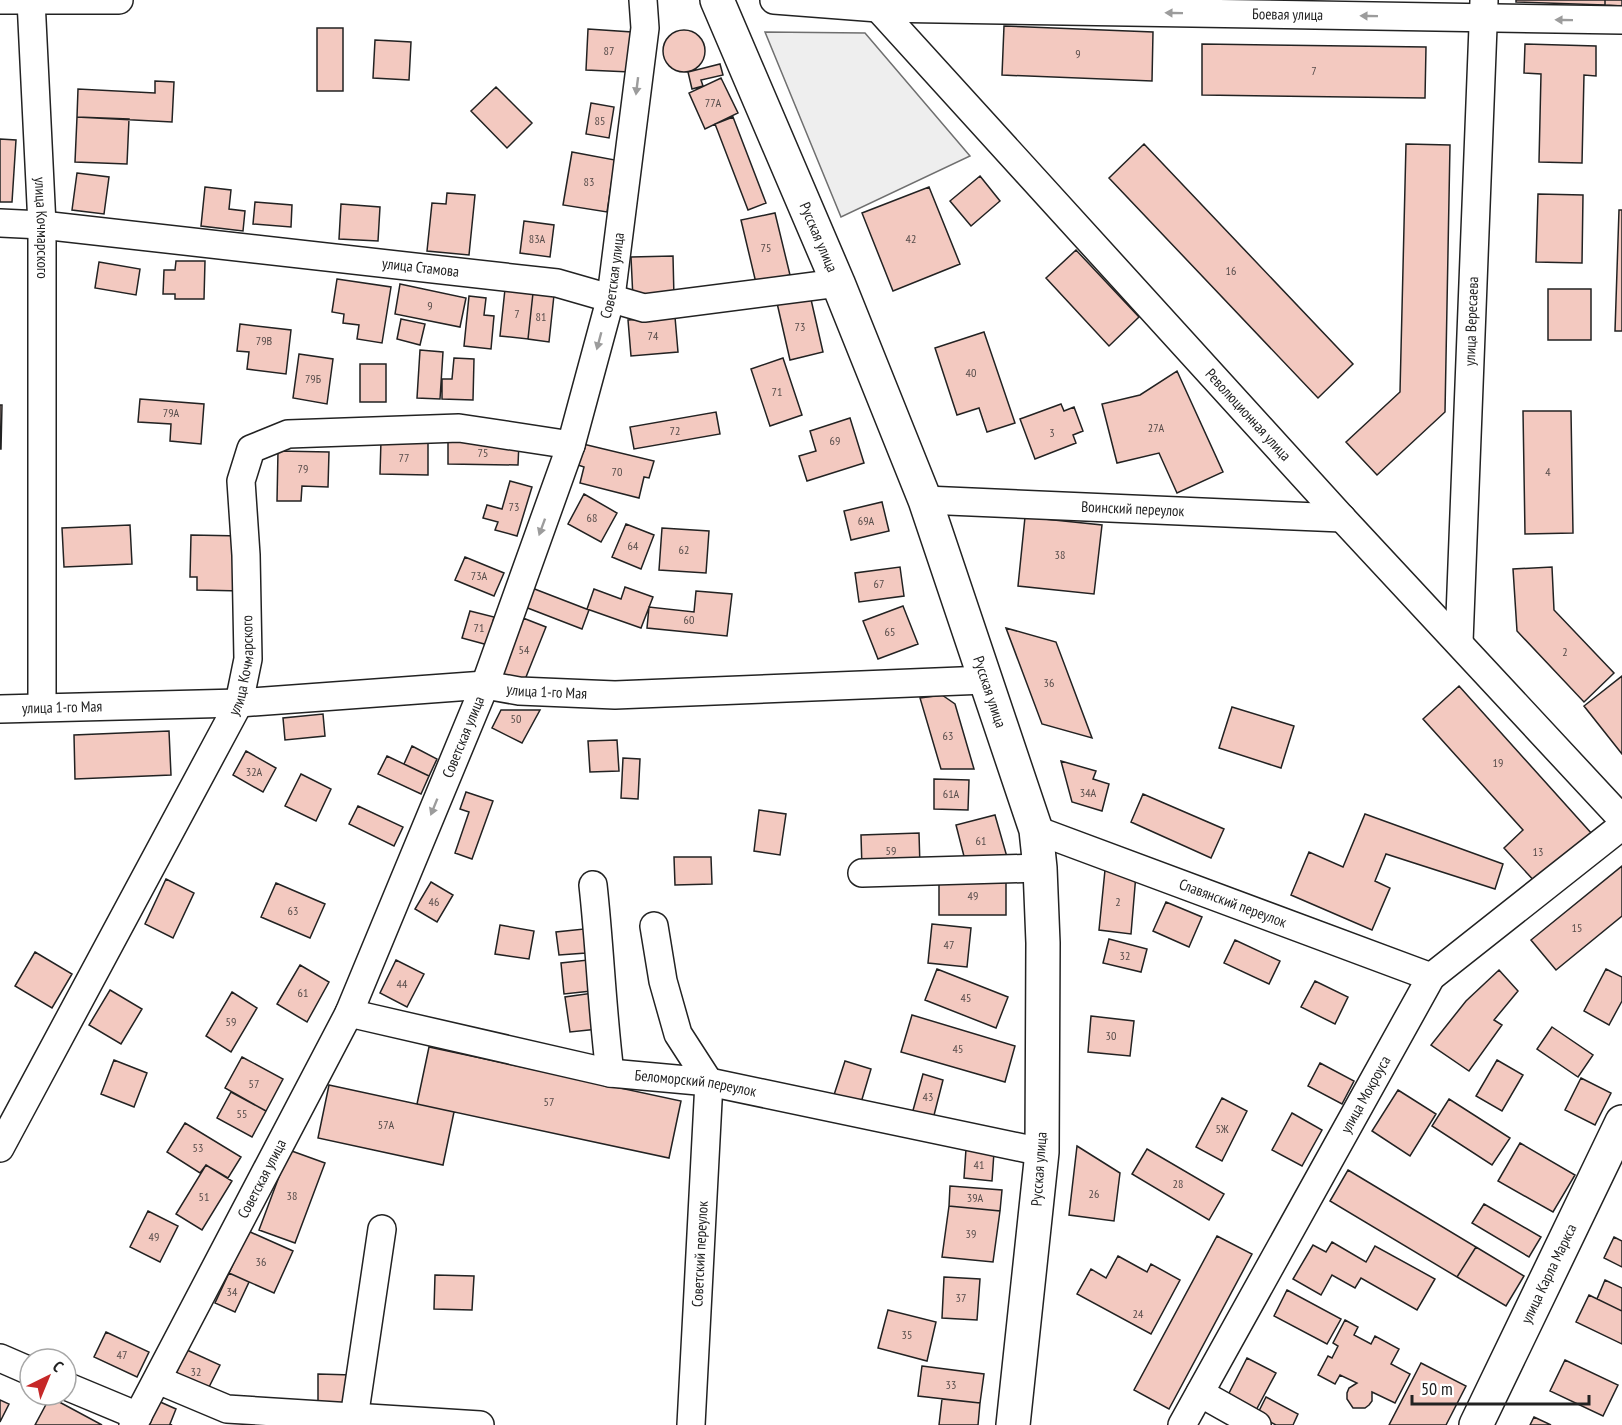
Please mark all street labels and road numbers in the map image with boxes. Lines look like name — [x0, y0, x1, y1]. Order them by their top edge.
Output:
street label: Боевая улица — [1252, 4, 1323, 24]
street label: улица Кочмарского — [31, 176, 52, 279]
street label: Русская улица — [796, 199, 842, 275]
street label: Советская улица — [596, 231, 628, 320]
street label: улица Стамова — [381, 253, 460, 281]
street label: улица Вересаева — [1460, 276, 1482, 366]
street label: Революционная улица — [1202, 364, 1295, 465]
street label: Воинский переулок — [1081, 497, 1185, 520]
street label: улица Кочмарского — [224, 615, 257, 719]
street label: Русская улица — [969, 653, 1011, 730]
street label: улица 1-го Мая — [505, 679, 588, 703]
street label: Советская улица — [438, 693, 488, 780]
street label: улица 1-го Мая — [22, 696, 103, 717]
street label: Славянский переулок — [1177, 874, 1290, 932]
street label: улица Мокроуса — [1336, 1052, 1394, 1136]
street label: Беломорский переулок — [634, 1065, 758, 1101]
street label: Русская улица — [1026, 1131, 1051, 1207]
street label: Советская улица — [233, 1136, 290, 1221]
street label: Советский переулок — [687, 1200, 712, 1308]
street label: улица Карла Маркса — [1516, 1220, 1581, 1326]

